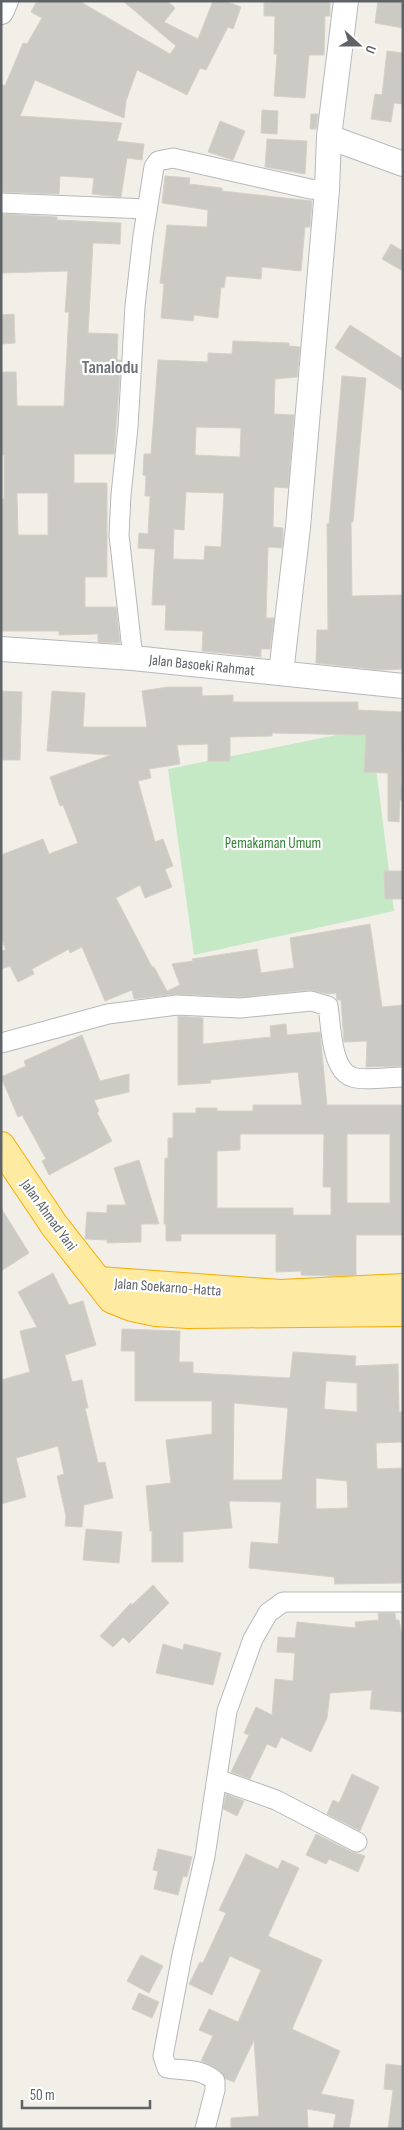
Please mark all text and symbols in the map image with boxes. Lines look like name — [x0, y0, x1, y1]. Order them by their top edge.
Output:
north arrow — [334, 20, 384, 70]
text: U — [361, 43, 380, 56]
district label: Tanalodu — [82, 357, 138, 378]
street label: Jalan Basoeki Rahmat — [147, 650, 256, 681]
park label: Pemakaman Umum — [225, 834, 321, 853]
street label: Jalan Ahmad Yani — [16, 1175, 81, 1255]
street label: Jalan Soekarno-Hatta — [113, 1274, 222, 1301]
scale bar — [22, 2078, 150, 2110]
text: 50 m — [30, 2086, 55, 2105]

